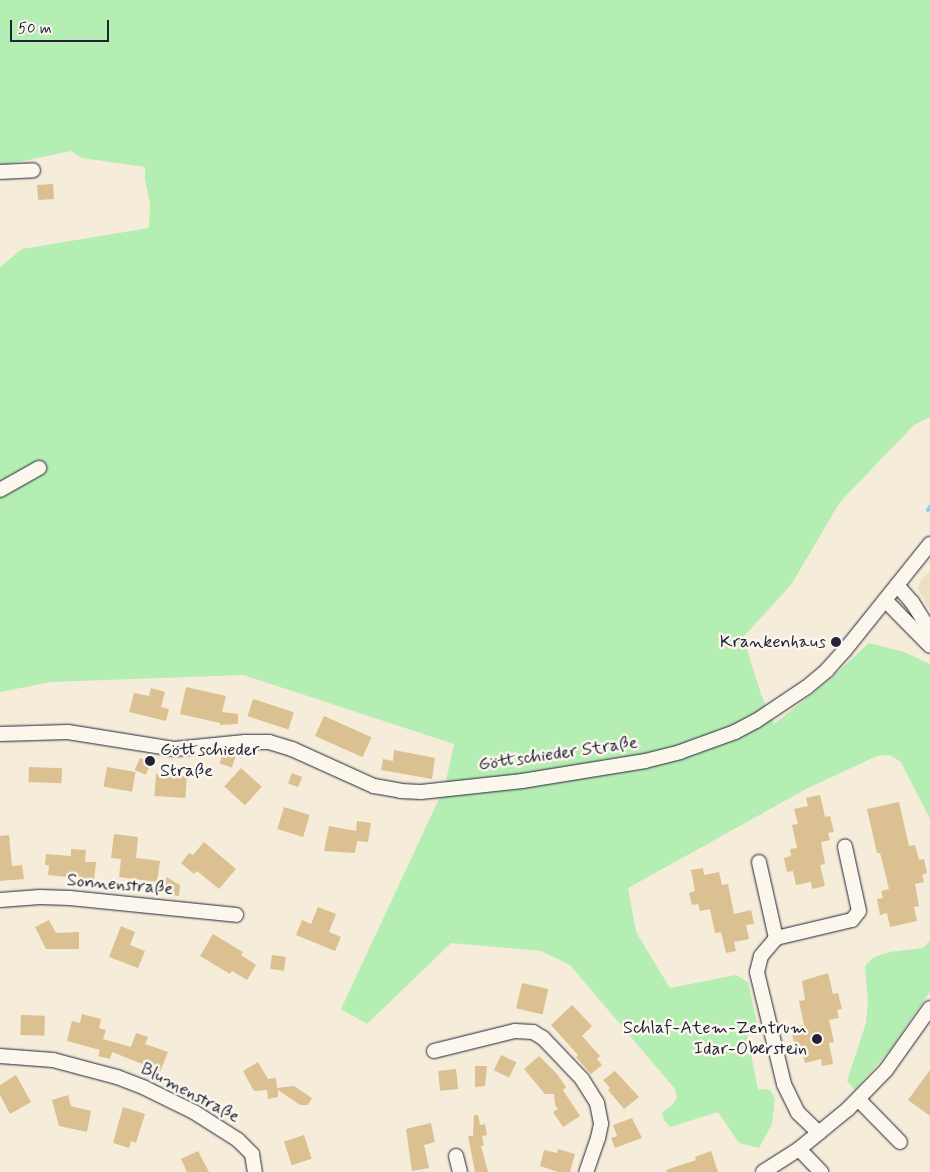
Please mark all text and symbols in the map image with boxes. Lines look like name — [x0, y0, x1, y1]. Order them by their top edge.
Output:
scale bar — [12, 10, 111, 42]
text: 50 m — [18, 19, 52, 39]
place label: Krankenhaus — [720, 631, 826, 653]
marker: Krankenhaus — [830, 636, 842, 648]
street label: Göttschieder Straße — [479, 732, 637, 776]
place label: Göttschieder Straße — [160, 740, 260, 782]
marker: Göttschieder Straße — [144, 755, 156, 767]
street label: Sonnenstraße — [66, 870, 174, 900]
place label: Schlaf-Atem-Zentrum Idar-Oberstein — [623, 1018, 807, 1060]
marker: Schlaf-Atem-Zentrum Idar-Oberstein — [811, 1033, 823, 1045]
street label: Blumenstraße — [137, 1058, 243, 1128]

